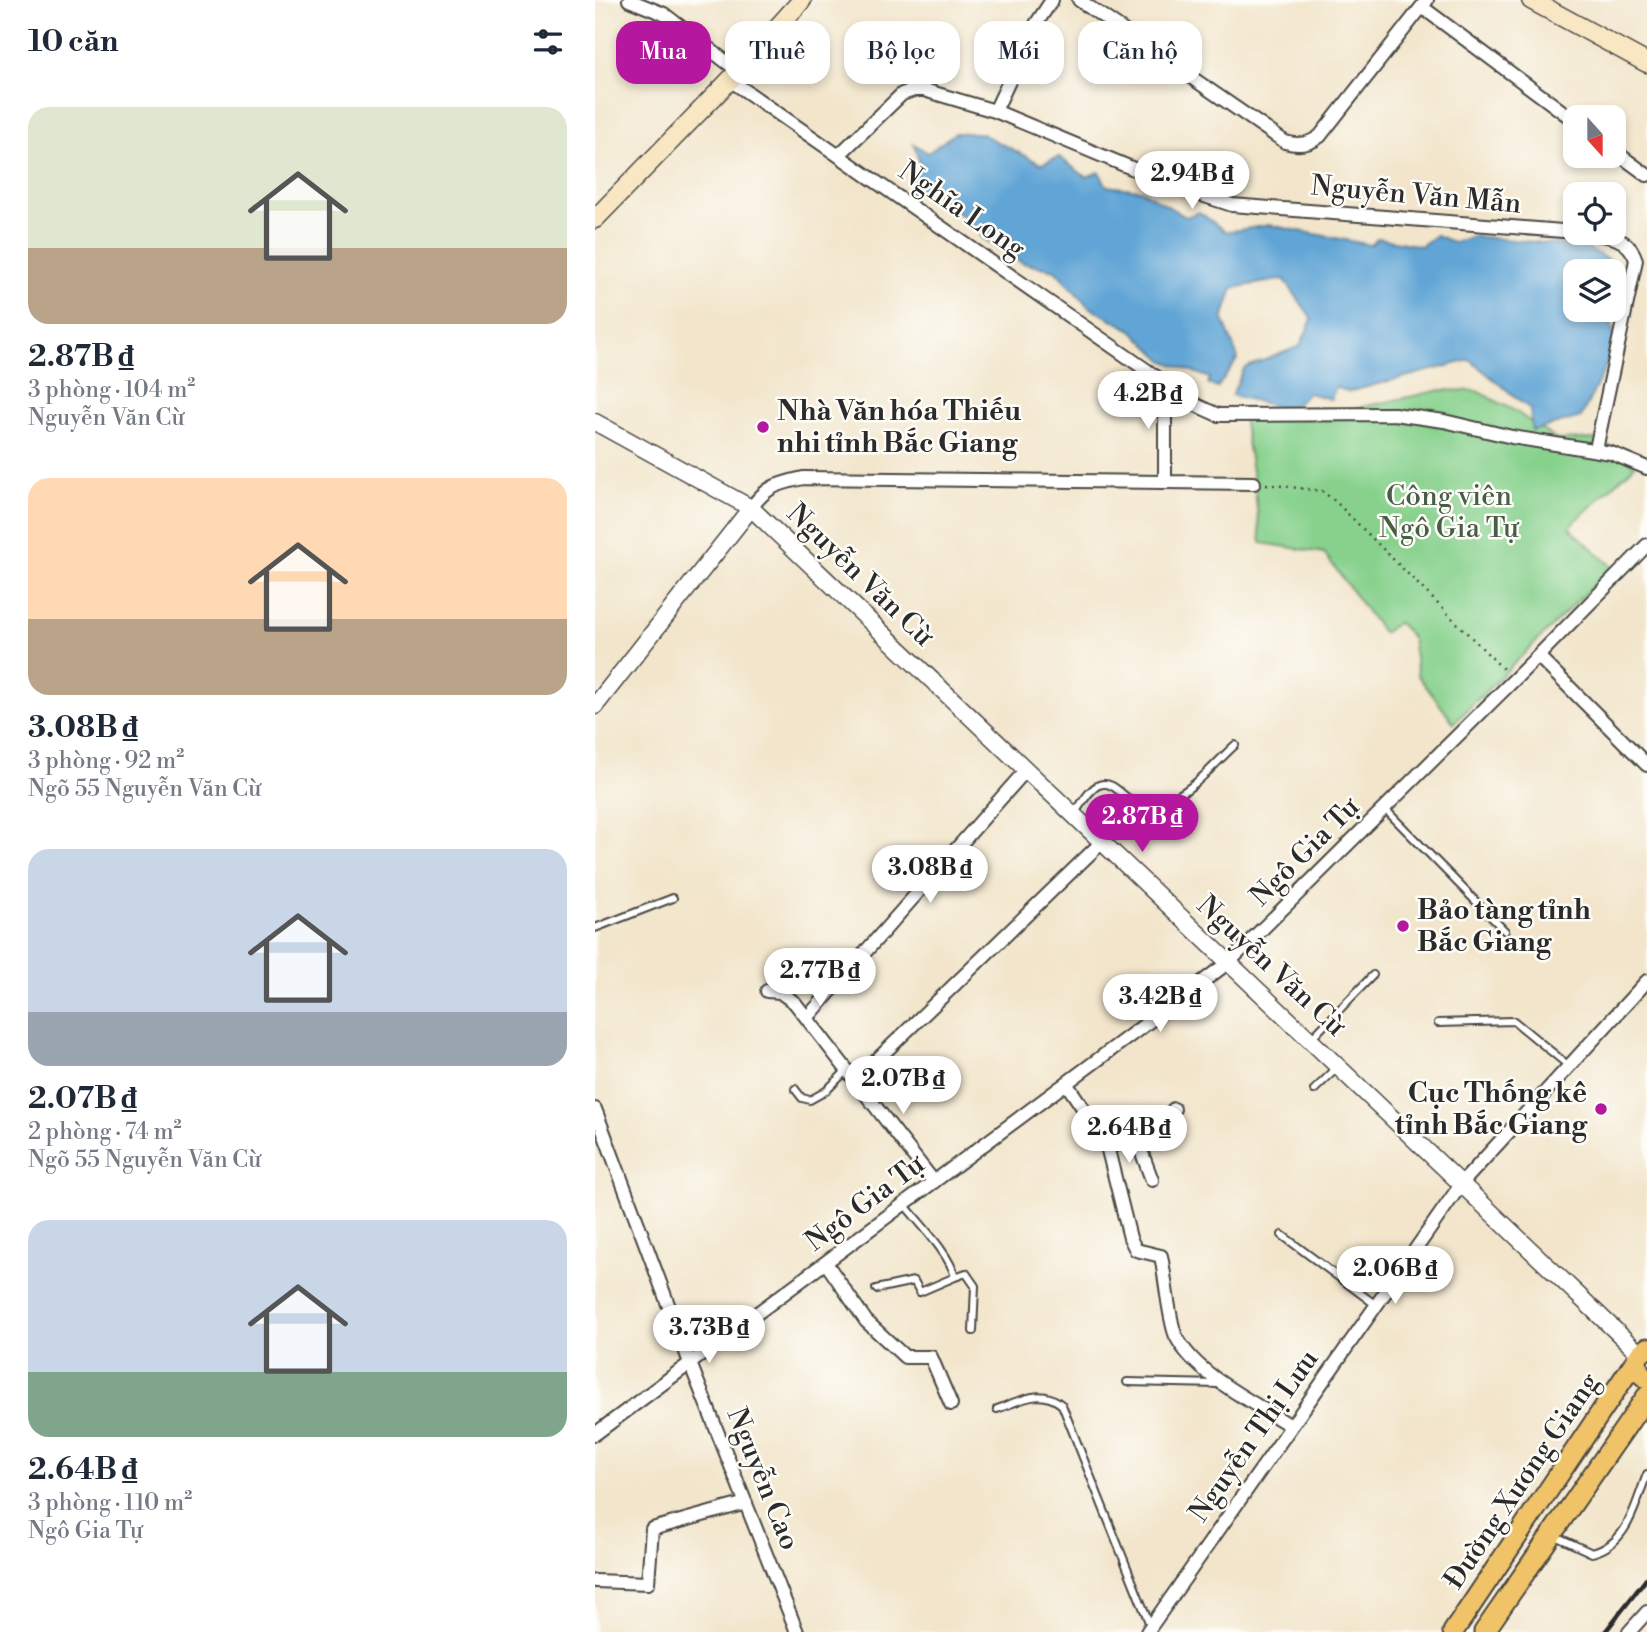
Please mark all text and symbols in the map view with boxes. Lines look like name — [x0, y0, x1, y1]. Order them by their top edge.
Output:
chip: Mua — [616, 21, 711, 84]
chip: Thuê — [725, 21, 830, 84]
chip: Bộ lọc — [844, 21, 960, 84]
chip: Mới — [974, 21, 1064, 84]
chip: Căn hộ — [1078, 21, 1202, 84]
text: 10 căn — [28, 23, 118, 61]
icon: filters — [529, 23, 567, 61]
north arrow — [1563, 105, 1626, 168]
map controls — [1563, 105, 1626, 322]
pin: 2.94B ₫ — [1127, 152, 1257, 211]
icon: home — [235, 153, 361, 279]
street label: Nghĩa Long — [892, 154, 1033, 267]
text: 2.94B ₫ — [1150, 160, 1234, 188]
street label: Nguyễn Văn Mẫn — [1309, 168, 1523, 222]
button: locate — [1563, 182, 1626, 245]
button: layers — [1563, 259, 1626, 322]
text: 2.87B ₫ — [28, 338, 134, 376]
pin: 4.2B ₫ — [1091, 372, 1205, 431]
text: 3 phòng · 104 m² — [28, 376, 195, 404]
text: 4.2B ₫ — [1114, 380, 1182, 408]
place label: Nhà Văn hóa Thiếu nhi tỉnh Bắc Giang — [777, 394, 1021, 461]
text: Nguyễn Văn Cừ — [28, 404, 185, 432]
marker: Nhà Văn hóa Thiếu nhi tỉnh Bắc Giang — [755, 419, 771, 435]
park label: Công viên Ngô Gia Tự — [1379, 479, 1520, 546]
street label: Nguyễn Văn Cừ — [779, 496, 941, 654]
icon: home — [235, 524, 361, 650]
text: 3.08B ₫ — [28, 709, 138, 747]
text: 3 phòng · 92 m² — [28, 747, 184, 775]
text: Ngõ 55 Nguyễn Văn Cừ — [28, 775, 261, 803]
street label: Ngô Gia Tự — [1243, 789, 1368, 914]
pin: 2.87B ₫ — [1077, 794, 1207, 854]
text: 2.87B ₫ — [1101, 803, 1183, 831]
pin: 3.08B ₫ — [865, 846, 995, 905]
text: 3.08B ₫ — [888, 854, 972, 882]
street label: Nguyễn Văn Cừ — [1189, 888, 1353, 1044]
place label: Bảo tàng tỉnh Bắc Giang — [1417, 893, 1591, 960]
icon: home — [235, 895, 361, 1021]
marker: Bảo tàng tỉnh Bắc Giang — [1395, 918, 1411, 934]
pin: 2.77B ₫ — [755, 948, 885, 1008]
text: 2.77B ₫ — [780, 957, 860, 985]
pin: 3.42B ₫ — [1095, 974, 1225, 1034]
text: 3.42B ₫ — [1119, 983, 1201, 1011]
pin: 2.07B ₫ — [838, 1056, 968, 1116]
text: 2.07B ₫ — [861, 1065, 945, 1093]
place label: Cục Thống kê tỉnh Bắc Giang — [1395, 1076, 1588, 1143]
text: 2.07B ₫ — [28, 1080, 137, 1118]
marker: Cục Thống kê tỉnh Bắc Giang — [1593, 1101, 1609, 1117]
pin: 2.64B ₫ — [1064, 1106, 1194, 1165]
text: 2.64B ₫ — [1087, 1114, 1171, 1142]
text: 2 phòng · 74 m² — [28, 1118, 182, 1146]
text: Ngõ 55 Nguyễn Văn Cừ — [28, 1146, 261, 1174]
street label: Ngô Gia Tự — [799, 1146, 932, 1259]
pin: 2.06B ₫ — [1330, 1246, 1460, 1306]
text: 2.06B ₫ — [1353, 1255, 1437, 1283]
icon: home — [235, 1266, 361, 1392]
pin: 3.73B ₫ — [644, 1306, 774, 1365]
text: 3.73B ₫ — [669, 1314, 749, 1342]
street label: Nguyễn Thị Lưu — [1182, 1343, 1326, 1529]
street label: Đường Xương Giang — [1437, 1366, 1608, 1596]
street label: Nguyễn Cao — [719, 1403, 807, 1555]
text: 2.64B ₫ — [28, 1451, 137, 1489]
text: 3 phòng · 110 m² — [28, 1489, 192, 1517]
text: Ngô Gia Tự — [28, 1517, 143, 1545]

